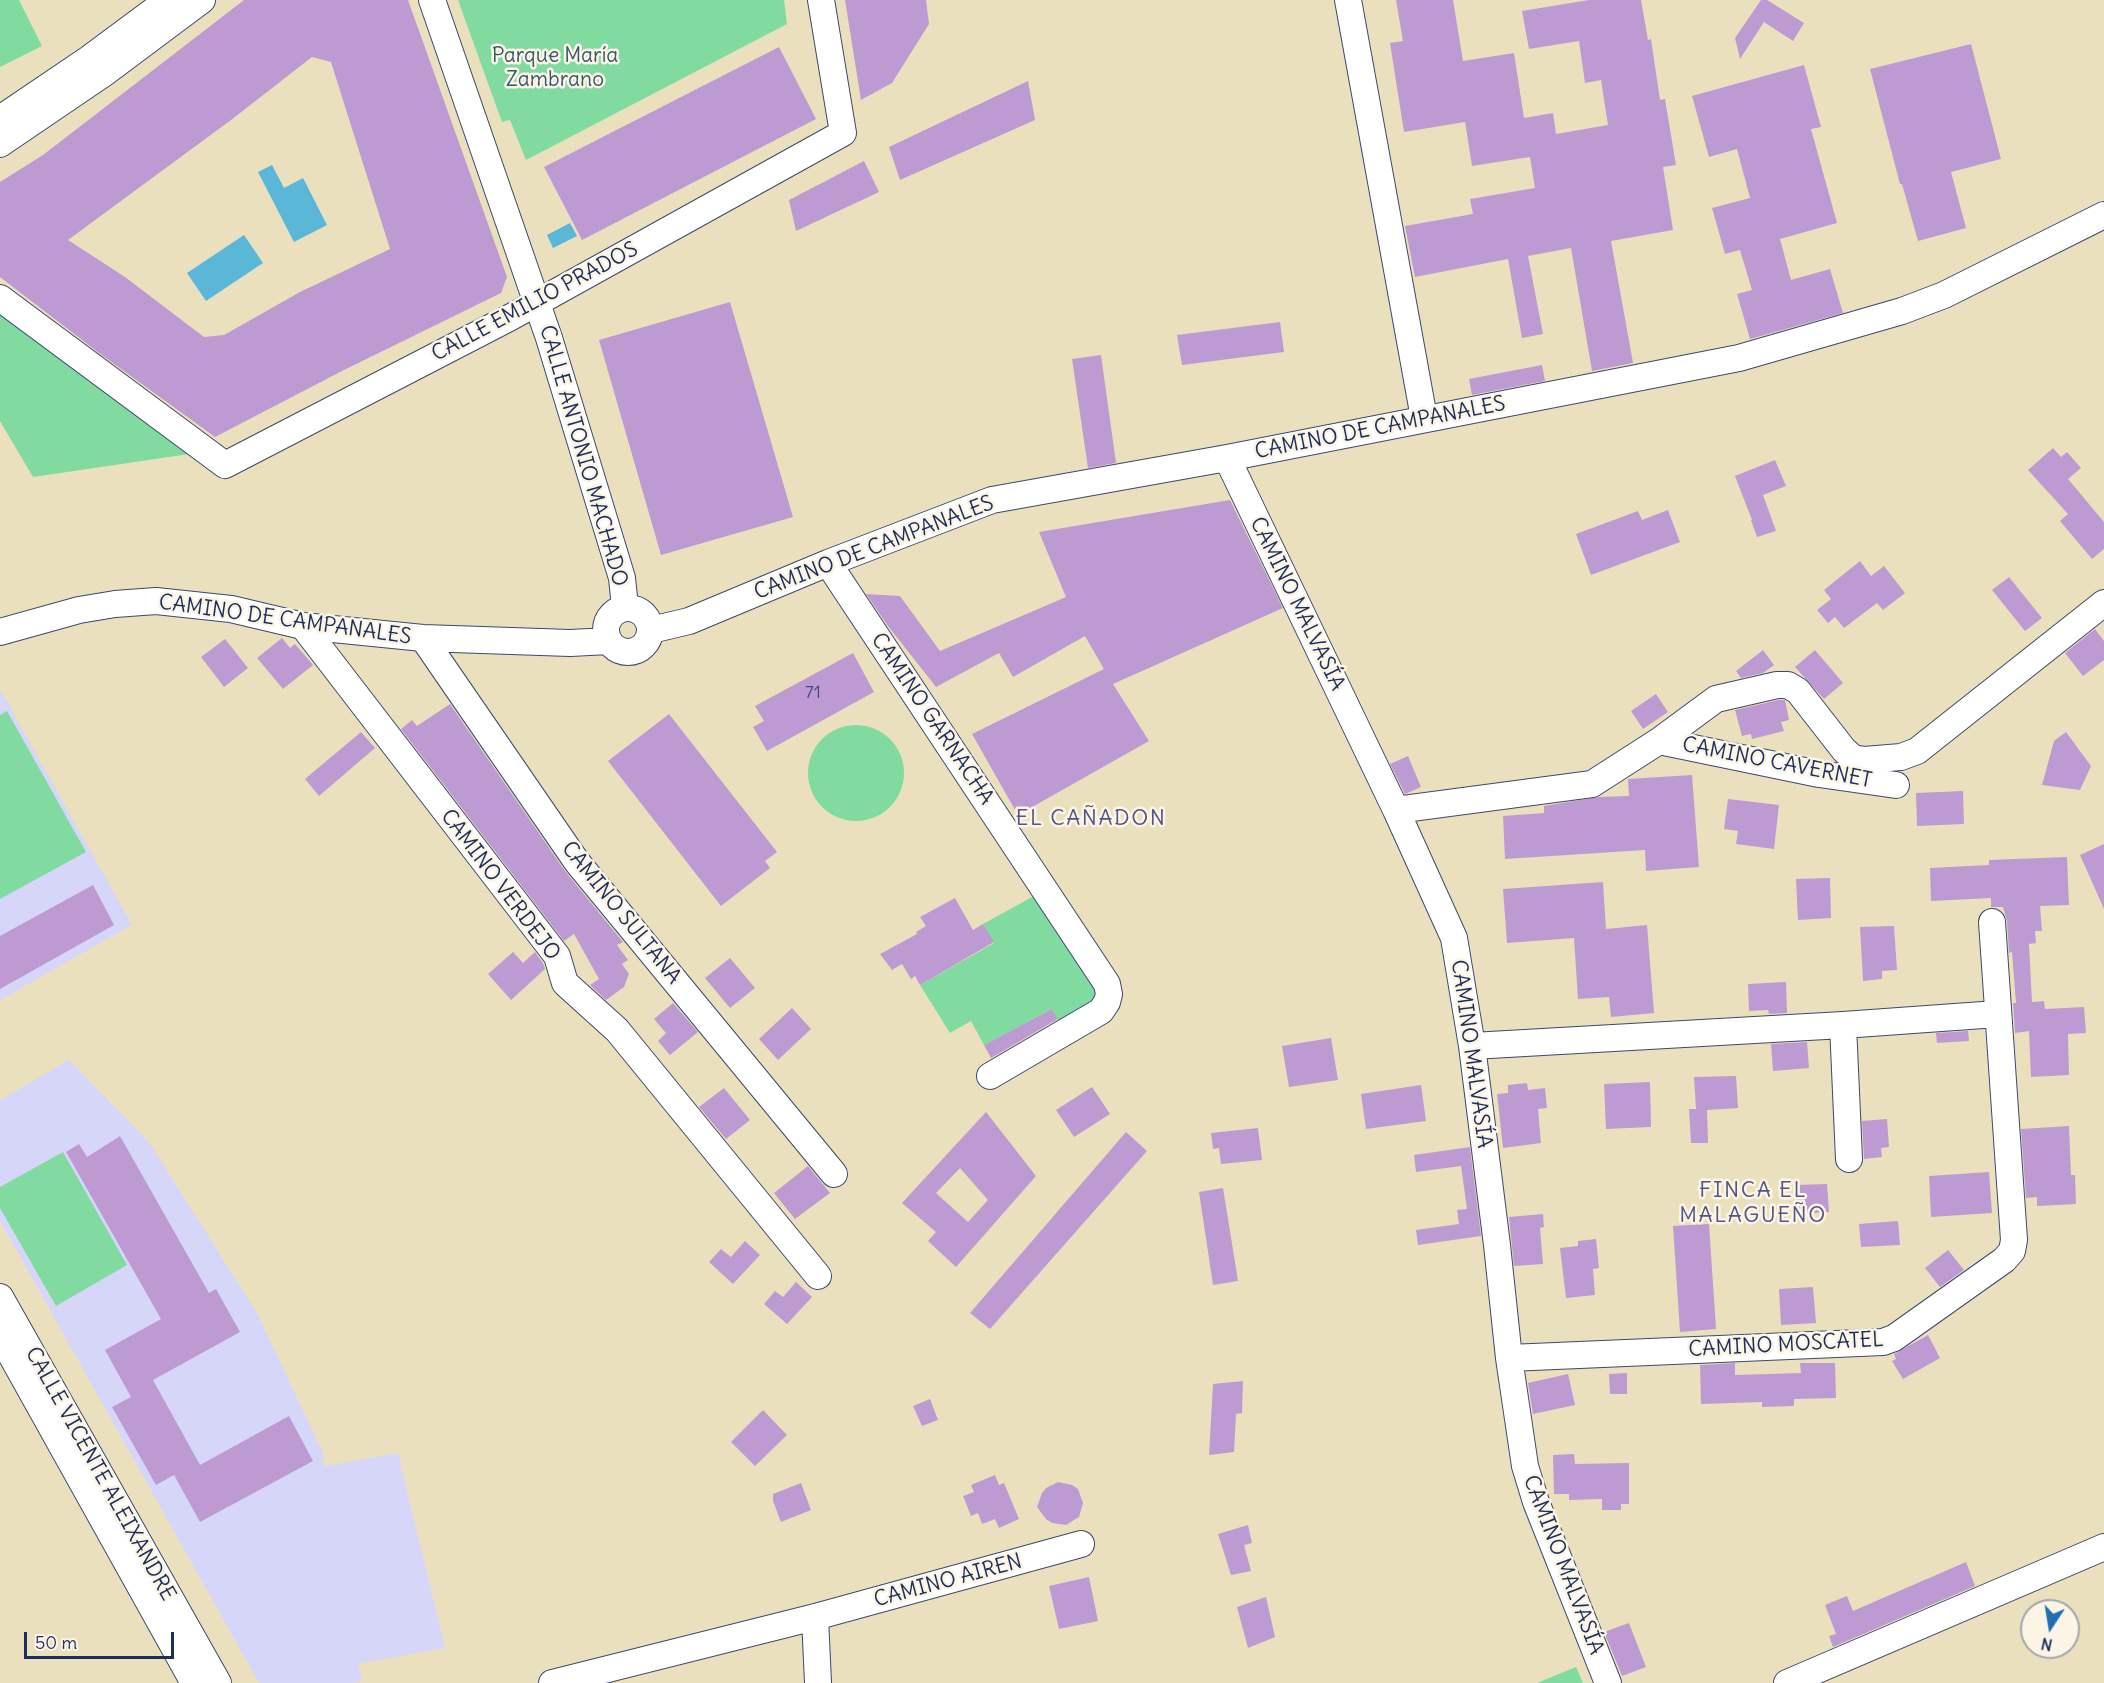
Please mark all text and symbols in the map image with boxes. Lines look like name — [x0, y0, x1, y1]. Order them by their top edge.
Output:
park label: Parque María Zambrano — [492, 43, 618, 93]
street label: CALLE EMILIO PRADOS — [428, 237, 642, 367]
street label: CALLE ANTONIO MACHADO — [534, 322, 632, 590]
street label: CAMINO DE CAMPANALES — [1253, 391, 1507, 465]
street label: CAMINO DE CAMPANALES — [751, 491, 997, 605]
street label: CAMINO MALVASÍA — [1244, 513, 1350, 695]
street label: CAMINO DE CAMPANALES — [157, 590, 413, 650]
street label: CAMINO GARNACHA — [865, 628, 999, 810]
house number: 71 — [805, 682, 821, 704]
street label: CAMINO CAVERNET — [1680, 732, 1874, 794]
street label: CAMINO VERDEJO — [435, 805, 565, 965]
district label: EL CAÑADON — [1016, 806, 1166, 832]
street label: CAMINO SULTANA — [556, 837, 686, 989]
street label: CAMINO MALVASÍA — [1445, 958, 1497, 1150]
district label: FINCA EL MALAGUEÑO — [1679, 1178, 1827, 1230]
street label: CAMINO MOSCATEL — [1688, 1327, 1884, 1363]
street label: CALLE VICENTE ALEIXANDRE — [20, 1343, 180, 1605]
street label: CAMINO MALVASÍA — [1517, 1472, 1609, 1658]
street label: CAMINO AIREN — [871, 1549, 1025, 1613]
north arrow — [2020, 1599, 2080, 1659]
scale bar — [27, 1620, 177, 1658]
text: 50 m — [35, 1631, 77, 1654]
text: N — [2039, 1634, 2054, 1656]

